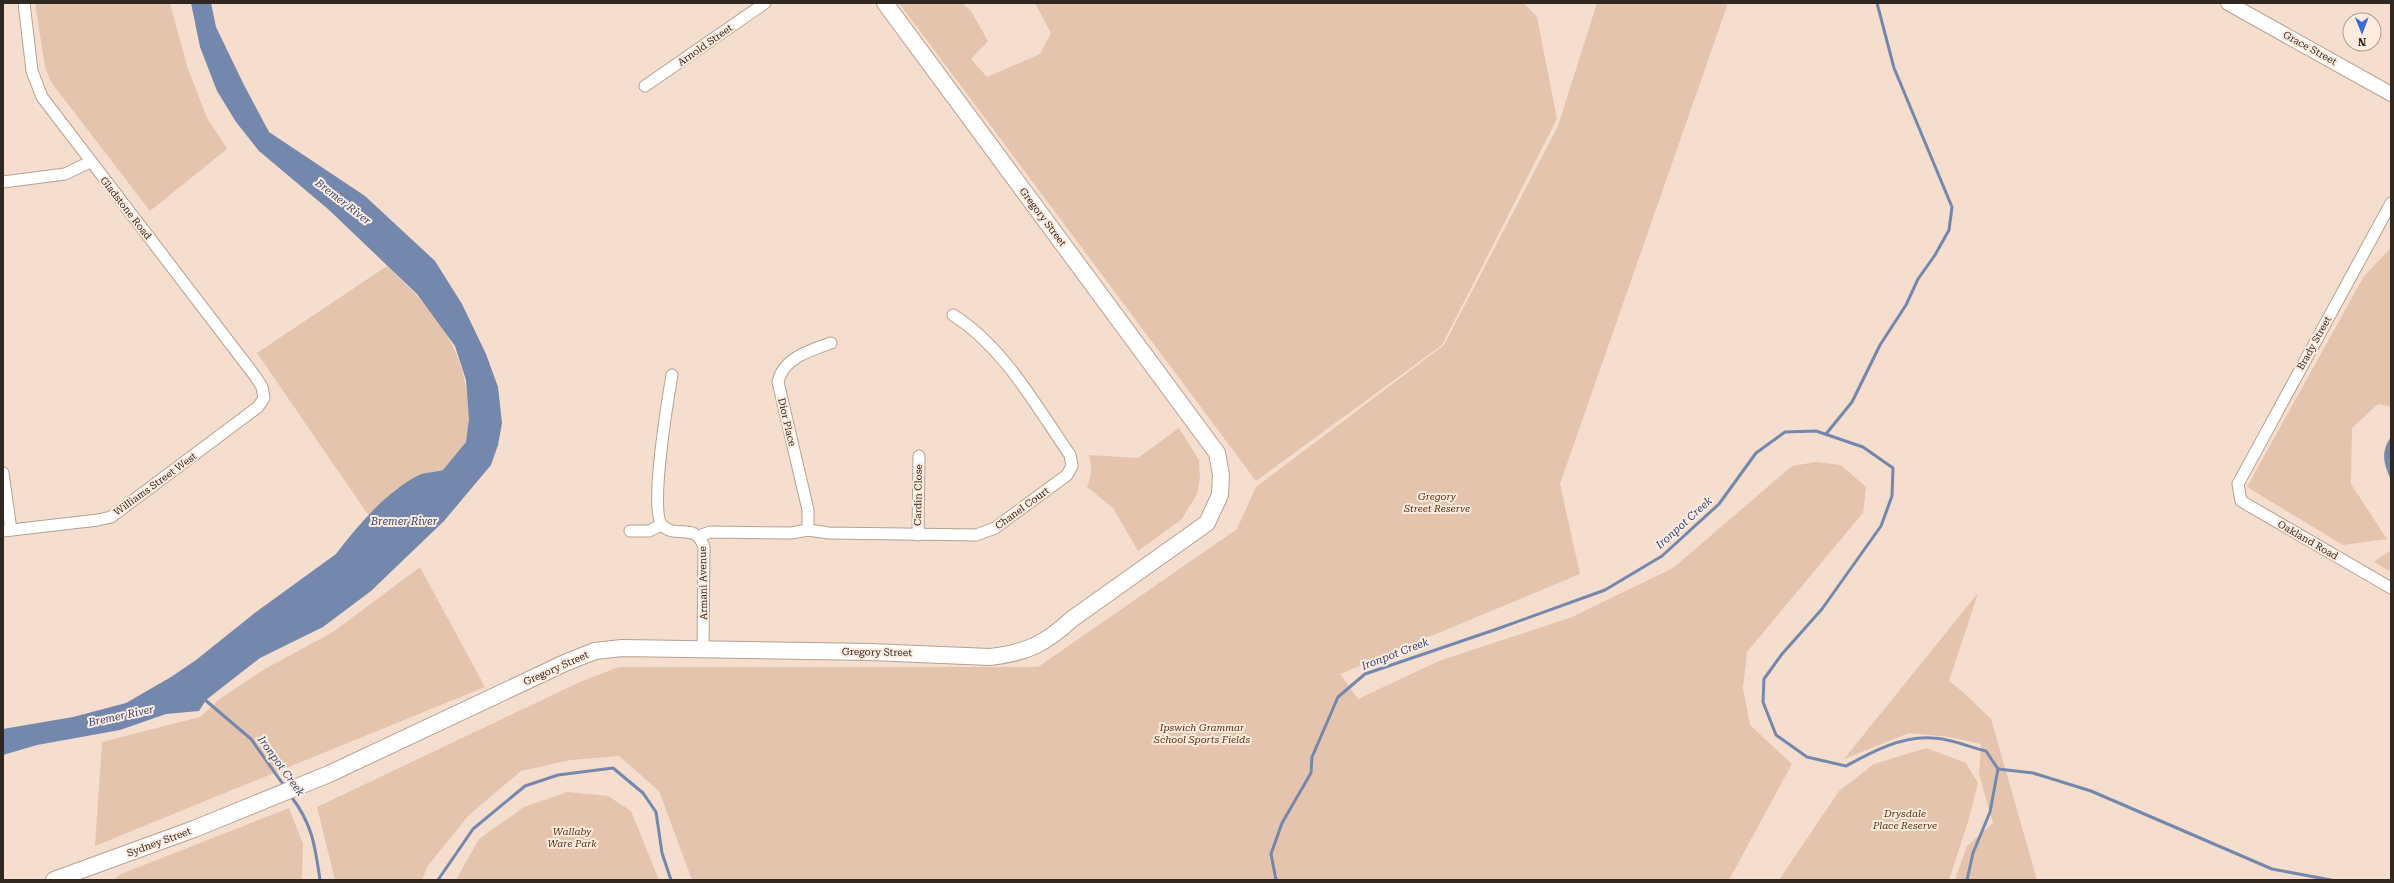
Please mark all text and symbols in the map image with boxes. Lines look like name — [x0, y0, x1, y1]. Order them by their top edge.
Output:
north arrow — [2342, 12, 2382, 52]
street label: Arnold Street — [675, 22, 735, 68]
street label: Grace Street — [2281, 29, 2339, 67]
text: N — [2357, 35, 2367, 48]
street label: Gladstone Road — [98, 175, 154, 242]
water label: Bremer River — [312, 176, 374, 228]
street label: Gregory Street — [1017, 186, 1069, 249]
street label: Brady Street — [2295, 314, 2333, 372]
street label: Dior Place — [776, 397, 798, 448]
street label: Williams Street West — [112, 450, 199, 518]
street label: Cardin Close — [912, 464, 924, 526]
street label: Chanel Court — [993, 485, 1051, 531]
park label: Gregory Street Reserve — [1403, 491, 1470, 514]
water label: Ironpot Creek — [1653, 494, 1715, 552]
water label: Bremer River — [370, 515, 438, 528]
street label: Oakland Road — [2276, 518, 2341, 562]
street label: Armani Avenue — [697, 546, 709, 620]
water label: Ironpot Creek — [1359, 635, 1430, 673]
street label: Gregory Street — [842, 646, 912, 658]
street label: Gregory Street — [522, 649, 591, 687]
water label: Bremer River — [86, 703, 155, 729]
park label: Ipswich Grammar School Sports Fields — [1153, 722, 1250, 745]
water label: Ironpot Creek — [254, 733, 307, 799]
park label: Drysdale Place Reserve — [1872, 808, 1937, 831]
street label: Sydney Street — [126, 825, 193, 859]
park label: Wallaby Ware Park — [547, 826, 597, 849]

